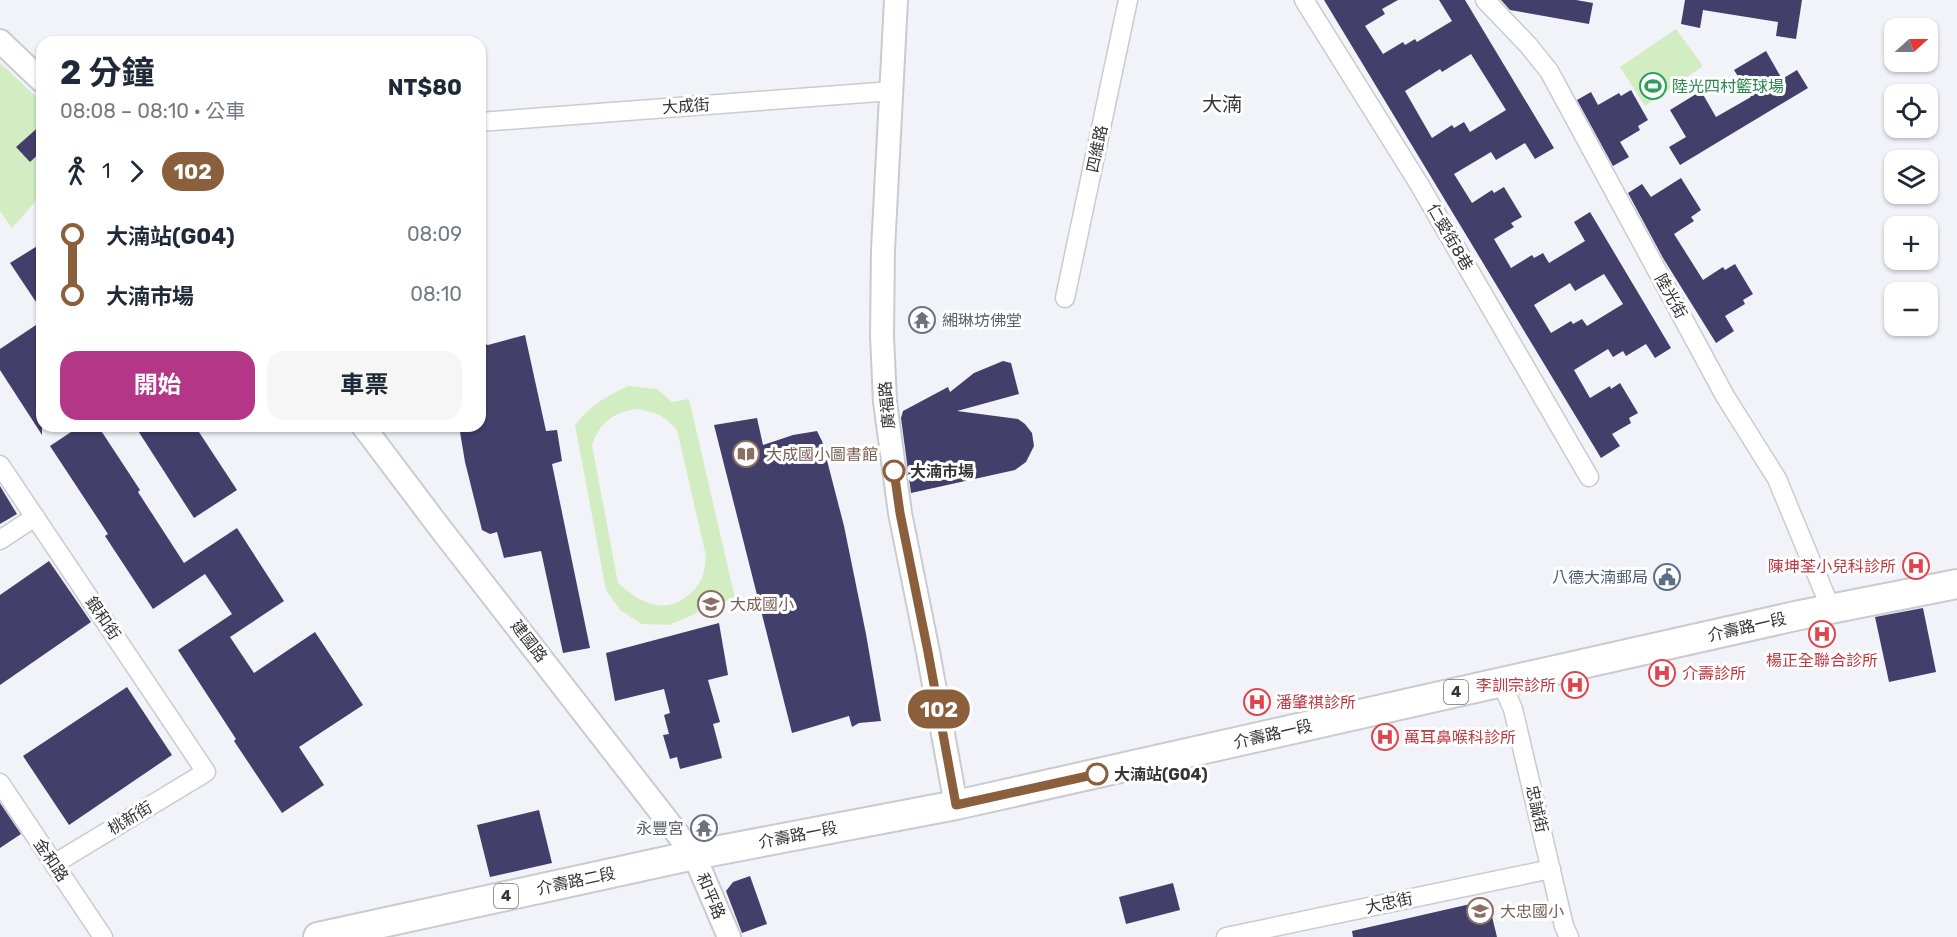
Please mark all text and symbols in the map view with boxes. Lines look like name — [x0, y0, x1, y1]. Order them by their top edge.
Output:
north arrow — [1884, 18, 1938, 72]
map controls — [1884, 18, 1938, 336]
text: 2 分鐘 — [60, 53, 154, 92]
sports icon: 陸光四村籃球場 — [1638, 71, 1668, 101]
text: NT$80 — [388, 74, 462, 101]
place label: 陸光四村籃球場 — [1672, 77, 1784, 96]
button: locate — [1884, 84, 1938, 138]
district label: 大湳 — [1202, 92, 1242, 116]
street label: 大成街 — [661, 95, 711, 117]
text: 08:08 – 08:10 · 公車 — [60, 99, 245, 123]
street label: 四維路 — [1083, 124, 1111, 174]
button: layers — [1884, 150, 1938, 204]
icon: walk — [60, 155, 93, 188]
icon: forward — [120, 155, 153, 188]
text: 1 — [102, 159, 111, 183]
text: 102 — [174, 159, 212, 184]
street label: 仁愛街8巷 — [1423, 200, 1477, 274]
button: + — [1884, 216, 1938, 270]
text: 08:09 — [407, 222, 462, 246]
text: 大湳站(G04) — [106, 223, 235, 250]
street label: 陸光街 — [1651, 270, 1691, 322]
text: 08:10 — [410, 282, 462, 306]
button: − — [1884, 282, 1938, 336]
text: 大湳市場 — [106, 283, 194, 310]
temple icon: 緗琳坊佛堂 — [907, 305, 937, 335]
place label: 緗琳坊佛堂 — [942, 311, 1022, 330]
button: 開始 — [60, 351, 255, 420]
button: 車票 — [267, 351, 462, 420]
street label: 廣福路 — [875, 380, 899, 430]
library icon: 大成國小圖書館 — [731, 439, 761, 469]
place label: 大成國小圖書館 — [766, 445, 878, 464]
marker: 大湳市場 — [883, 460, 905, 482]
place label: 大湳市場 — [910, 462, 974, 481]
hospital icon: 陳坤荃小兒科診所 — [1901, 551, 1931, 581]
place label: 陳坤荃小兒科診所 — [1768, 557, 1896, 576]
public building icon: 八德大湳郵局 — [1652, 562, 1682, 592]
place label: 八德大湳郵局 — [1552, 568, 1648, 587]
school or university icon: 大成國小 — [696, 589, 726, 619]
street label: 銀和街 — [82, 593, 124, 643]
place label: 大成國小 — [730, 595, 794, 614]
street label: 介壽路一段 — [1706, 609, 1788, 645]
street label: 建國路 — [507, 616, 551, 666]
hospital icon: 楊正全聯合診所 — [1807, 619, 1837, 649]
place label: 楊正全聯合診所 — [1766, 651, 1878, 670]
hospital icon: 介壽診所 — [1647, 658, 1677, 688]
place label: 介壽診所 — [1682, 664, 1746, 683]
hospital icon: 李訓宗診所 — [1560, 670, 1590, 700]
place label: 李訓宗診所 — [1476, 676, 1556, 695]
road number: 4 — [1444, 680, 1468, 704]
hospital icon: 潘肇祺診所 — [1242, 687, 1272, 717]
line badge: 102 — [904, 690, 974, 728]
place label: 潘肇祺診所 — [1276, 693, 1356, 712]
text: 102 — [920, 697, 958, 722]
street label: 介壽路一段 — [1232, 716, 1314, 752]
hospital icon: 萬耳鼻喉科診所 — [1370, 722, 1400, 752]
place label: 萬耳鼻喉科診所 — [1404, 728, 1516, 747]
marker: 大湳站(G04) — [1086, 763, 1108, 785]
place label: 大湳站(G04) — [1114, 765, 1208, 784]
street label: 忠誠街 — [1522, 783, 1552, 835]
street label: 桃新街 — [105, 797, 155, 839]
temple icon: 永豐宮 — [689, 813, 719, 843]
street label: 介壽路一段 — [757, 818, 839, 852]
place label: 永豐宮 — [636, 819, 684, 838]
street label: 金和路 — [30, 835, 72, 885]
street label: 介壽路二段 — [535, 863, 617, 899]
street label: 和平路 — [693, 870, 729, 922]
road number: 4 — [494, 884, 518, 908]
street label: 大忠街 — [1364, 889, 1414, 917]
school or university icon: 大忠國小 — [1465, 896, 1495, 926]
place label: 大忠國小 — [1500, 902, 1564, 921]

